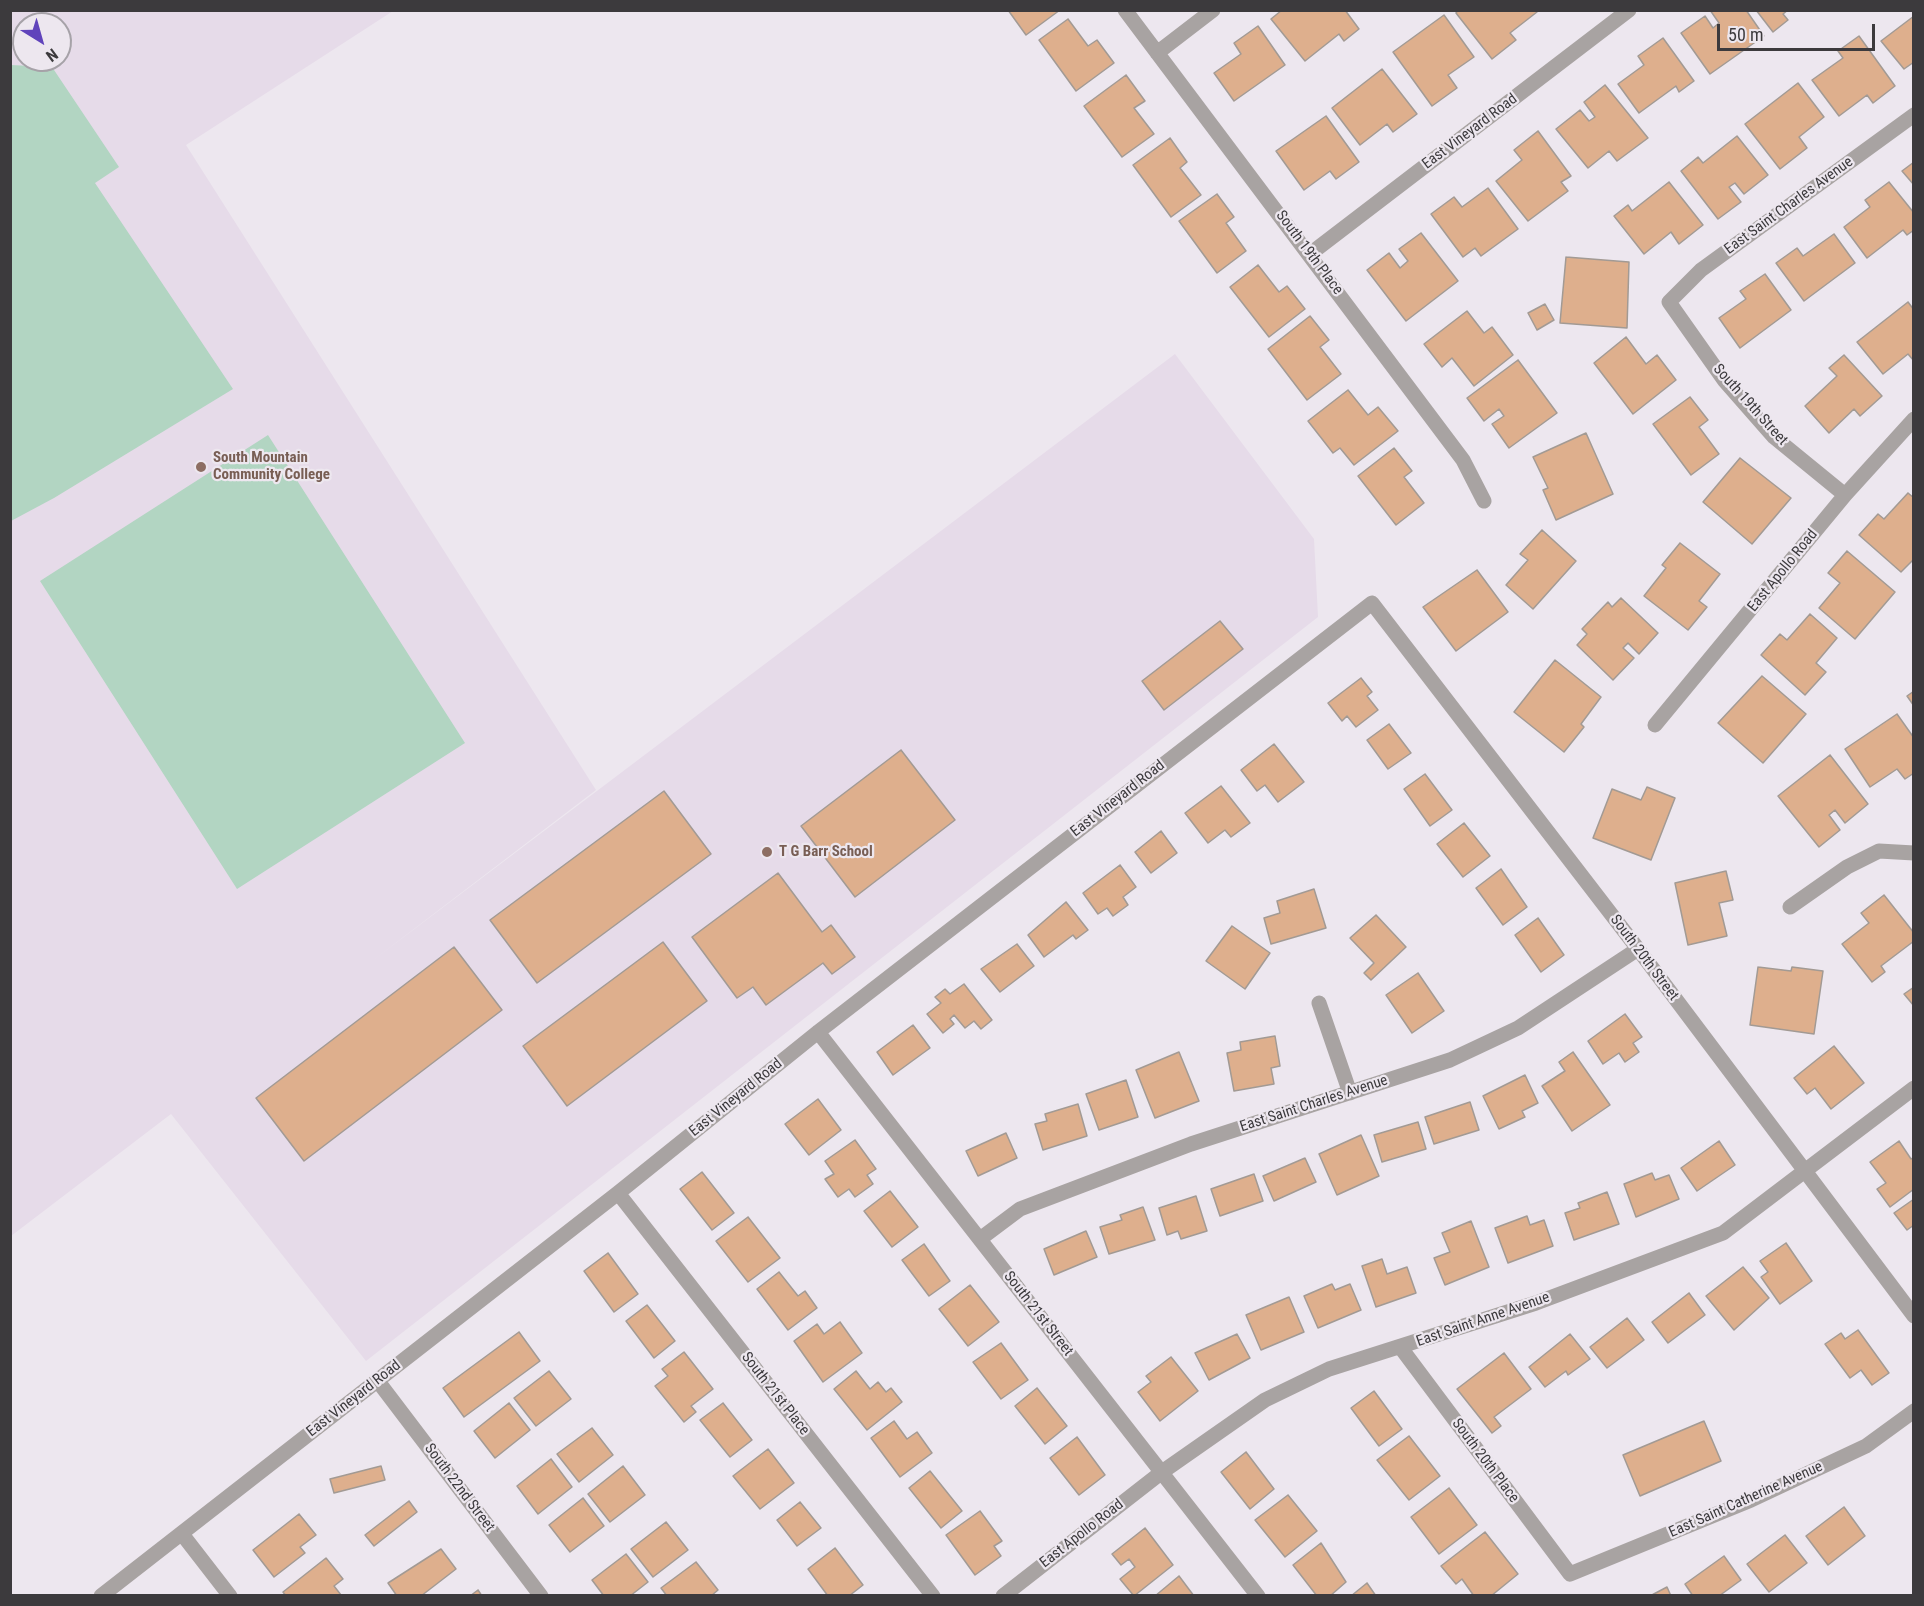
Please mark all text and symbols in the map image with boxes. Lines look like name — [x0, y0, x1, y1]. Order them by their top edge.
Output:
north arrow — [12, 12, 72, 72]
scale bar — [1720, 12, 1878, 50]
text: 50 m — [1728, 24, 1763, 45]
text: N — [42, 45, 62, 66]
street label: East Vineyard Road — [1419, 90, 1521, 174]
street label: East Saint Charles Avenue — [1721, 153, 1857, 259]
street label: South 19th Place — [1272, 207, 1346, 299]
street label: South 19th Street — [1709, 361, 1791, 449]
place label: South Mountain Community College — [213, 449, 330, 484]
marker: South Mountain Community College — [194, 460, 208, 474]
street label: East Apollo Road — [1744, 526, 1822, 616]
street label: East Vineyard Road — [1067, 757, 1169, 841]
place label: T G Barr School — [779, 843, 873, 861]
marker: T G Barr School — [760, 845, 774, 859]
street label: South 20th Street — [1606, 912, 1682, 1004]
street label: East Vineyard Road — [686, 1055, 786, 1141]
street label: East Saint Charles Avenue — [1238, 1072, 1390, 1136]
street label: South 21st Street — [999, 1268, 1077, 1360]
street label: East Saint Anne Avenue — [1414, 1289, 1552, 1351]
street label: South 21st Place — [737, 1349, 813, 1439]
street label: East Vineyard Road — [303, 1357, 405, 1441]
street label: South 20th Place — [1448, 1415, 1522, 1507]
street label: South 22nd Street — [420, 1440, 498, 1536]
street label: East Saint Catherine Avenue — [1666, 1458, 1826, 1542]
street label: East Apollo Road — [1037, 1496, 1127, 1572]

